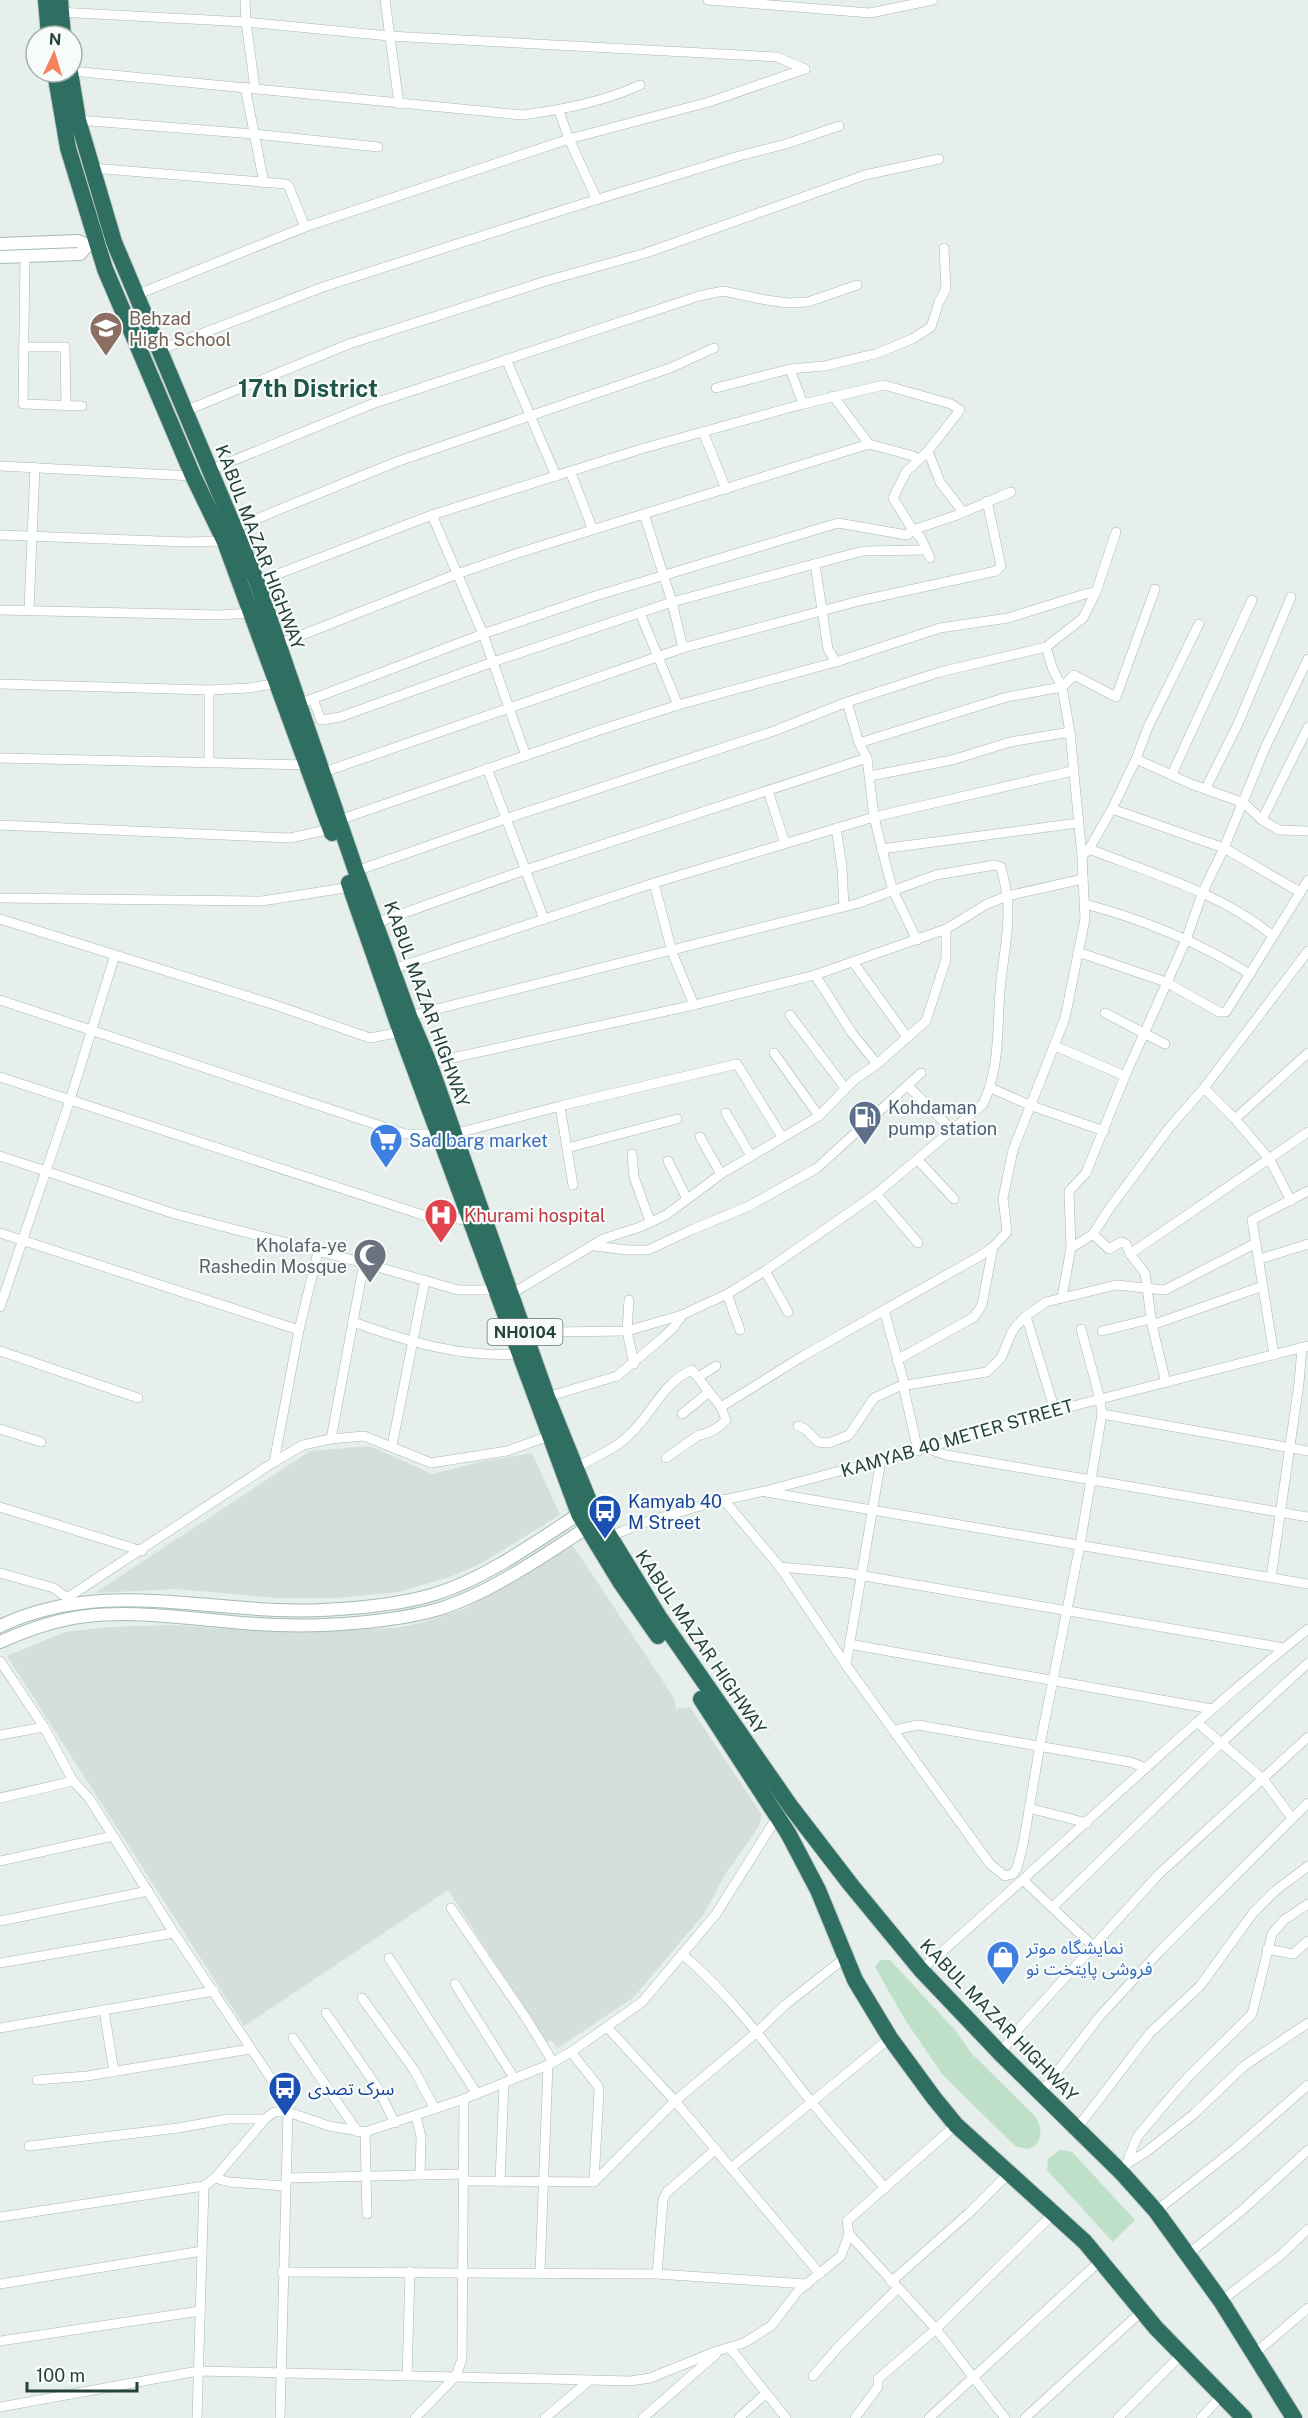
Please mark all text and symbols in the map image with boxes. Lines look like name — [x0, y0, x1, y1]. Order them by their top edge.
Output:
north arrow — [24, 24, 84, 84]
text: N — [48, 30, 62, 49]
place label: Behzad High School — [129, 308, 231, 350]
school or university icon: Behzad High School — [88, 310, 124, 357]
district label: 17th District — [238, 374, 378, 402]
street label: KABUL MAZAR HIGHWAY — [211, 442, 309, 652]
street label: KABUL MAZAR HIGHWAY — [380, 898, 474, 1110]
place label: Kohdaman pump station — [888, 1097, 997, 1139]
fuel station icon: Kohdaman pump station — [847, 1099, 883, 1146]
supermarket icon: Sad barg market — [368, 1122, 404, 1169]
place label: Sad barg market — [409, 1130, 548, 1151]
hospital icon: Khurami hospital — [423, 1197, 459, 1244]
place label: Khurami hospital — [464, 1205, 605, 1226]
place label: Kholafa-ye Rashedin Mosque — [199, 1235, 347, 1277]
mosque icon: Kholafa-ye Rashedin Mosque — [352, 1237, 388, 1284]
road number: NH0104 — [488, 1319, 562, 1345]
street label: KAMYAB 40 METER STREET — [838, 1395, 1076, 1481]
place label: Kamyab 40 M Street — [628, 1491, 722, 1533]
bus stop icon: Kamyab 40 M Street — [587, 1493, 623, 1540]
street label: KABUL MAZAR HIGHWAY — [631, 1546, 771, 1738]
street label: KABUL MAZAR HIGHWAY — [916, 1934, 1082, 2106]
place label: نمایشگاه موتر فروشی پایتخت نو — [1025, 1937, 1153, 1980]
shop icon: نمایشگاه موتر فروشی پایتخت نو — [985, 1939, 1021, 1986]
bus stop icon: سرک تصدی — [267, 2070, 303, 2117]
place label: سرک تصدی — [308, 2078, 394, 2100]
scale bar — [27, 2355, 136, 2393]
text: 100 m — [36, 2365, 85, 2386]

